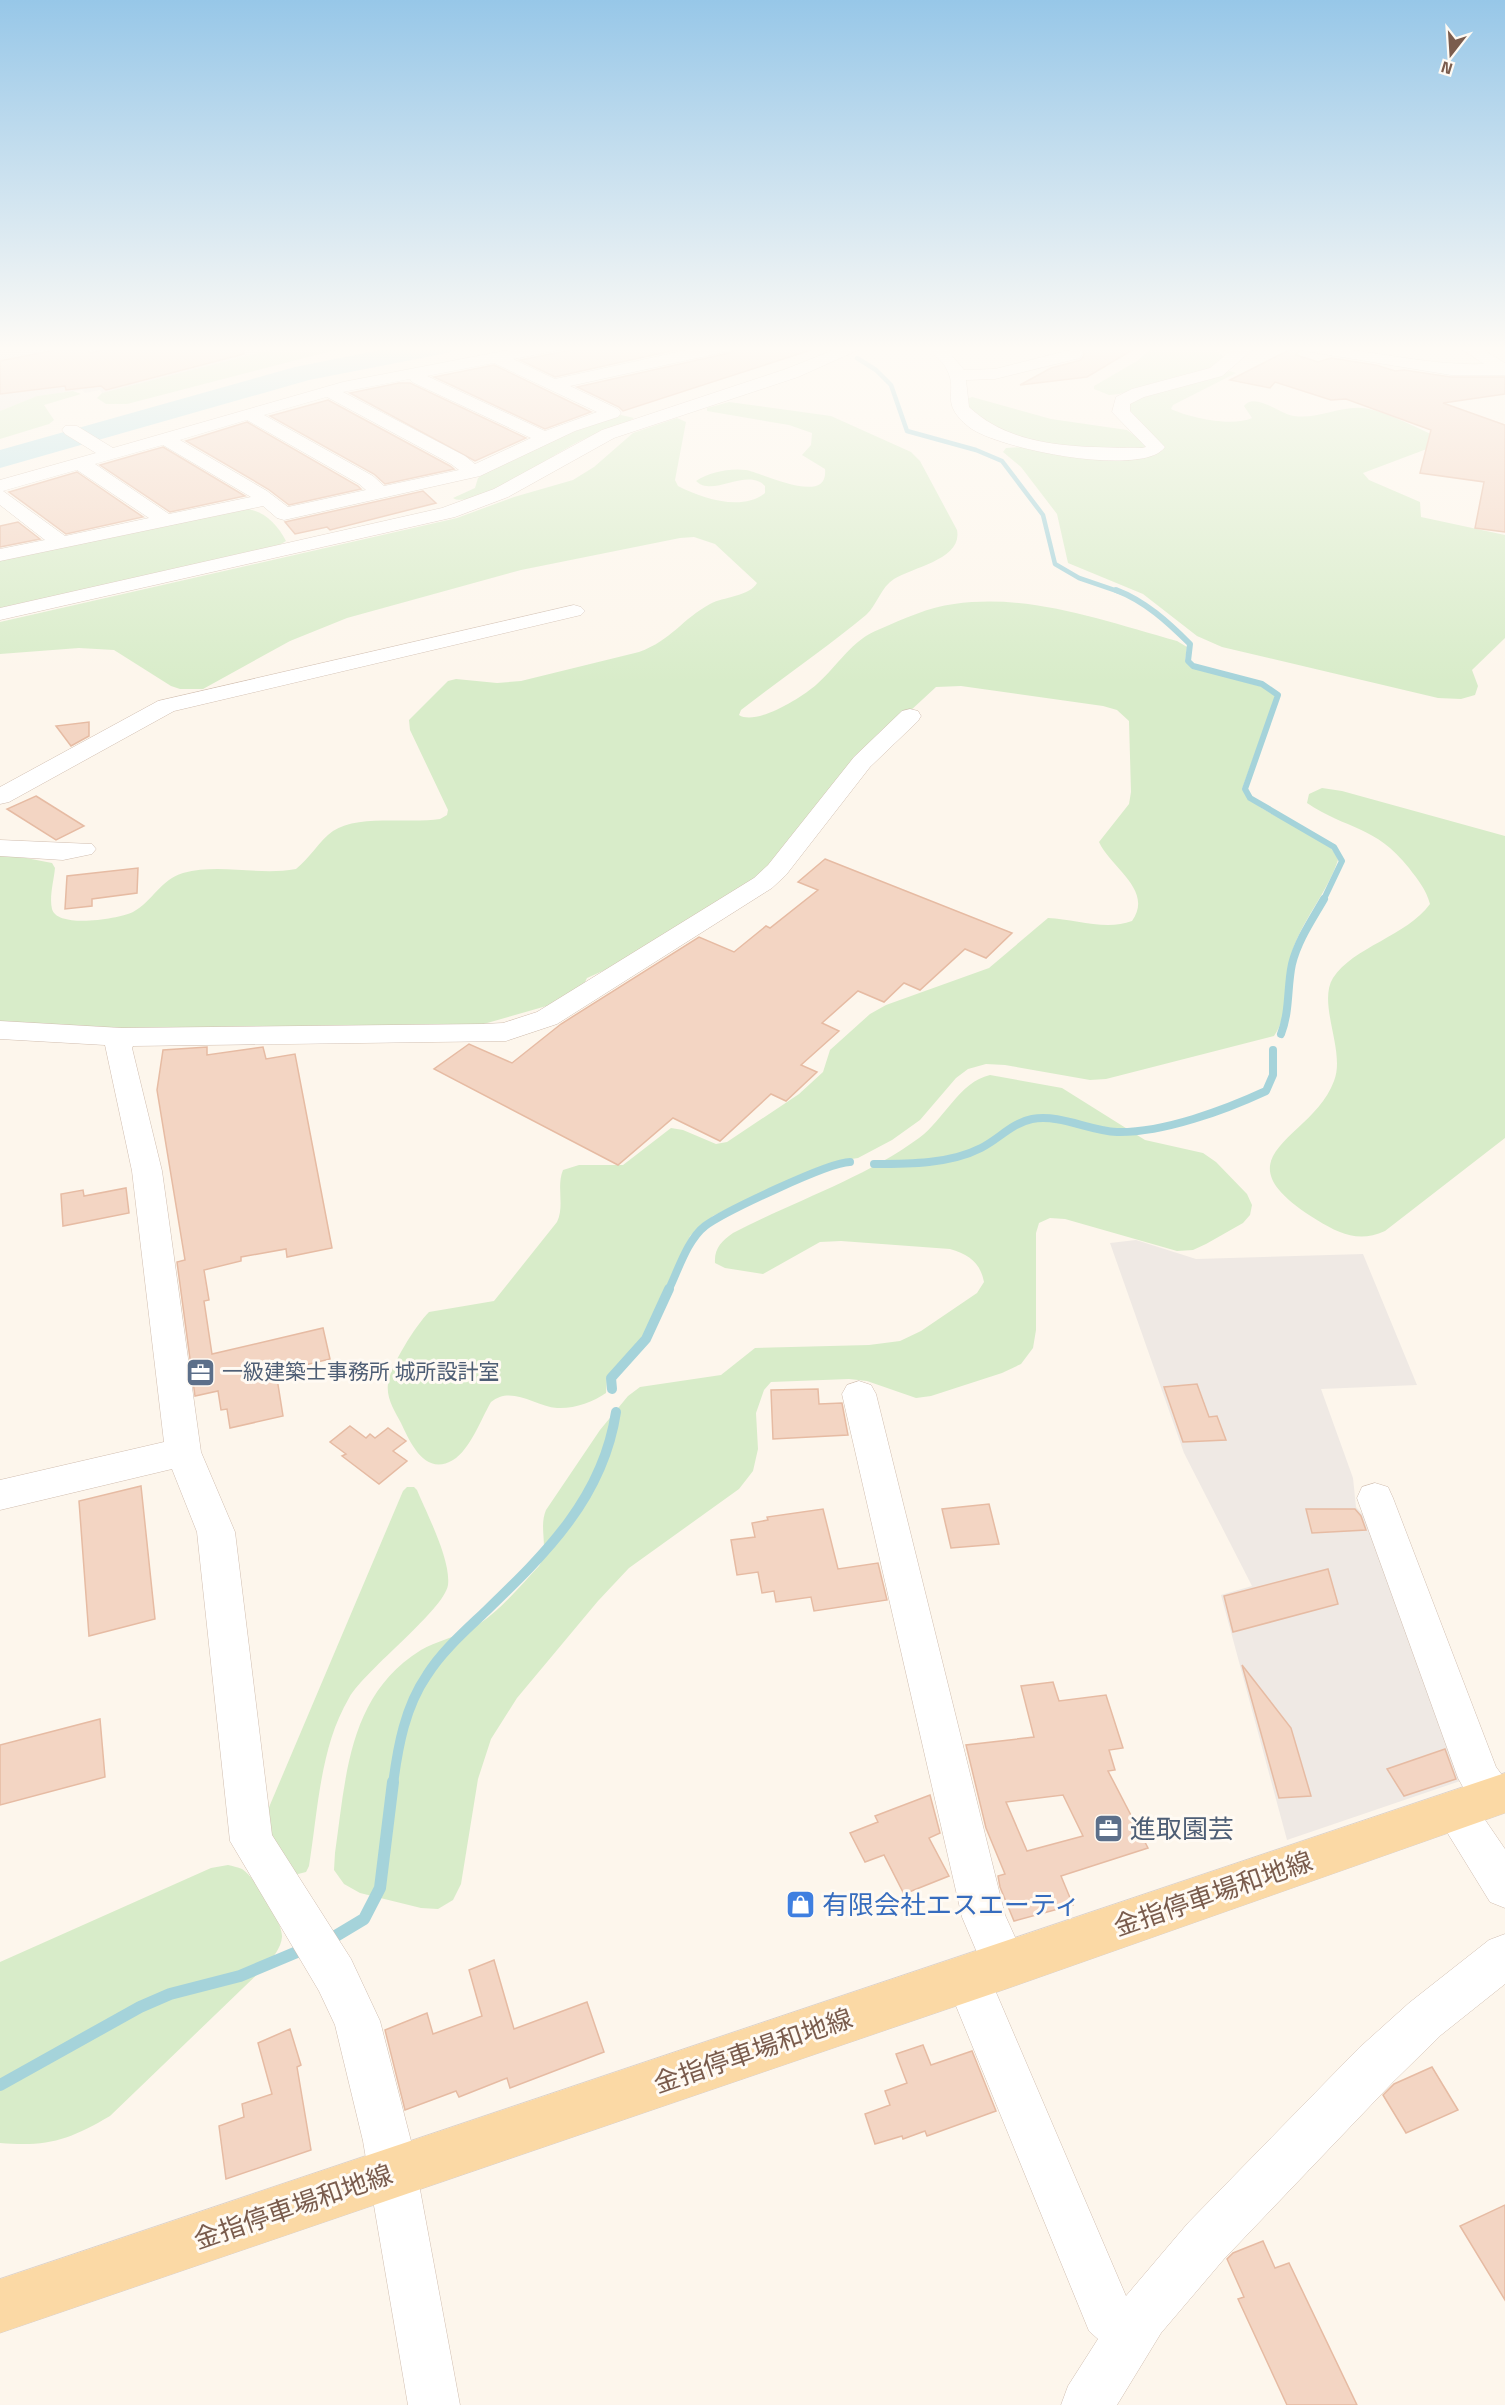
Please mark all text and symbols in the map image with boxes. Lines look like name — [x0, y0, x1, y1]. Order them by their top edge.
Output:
north arrow — [1421, 24, 1481, 84]
text: N — [1438, 55, 1455, 81]
place label: 一級建築士事務所 城所設計室 — [222, 1355, 500, 1387]
office icon: 一級建築士事務所 城所設計室 — [185, 1356, 217, 1388]
place label: 進取園芸 — [1130, 1809, 1234, 1848]
office icon: 進取園芸 — [1093, 1813, 1125, 1845]
street label: 金指停車場和地線 — [1108, 1841, 1318, 1946]
place label: 有限会社エスエーティ — [822, 1885, 1080, 1924]
shop icon: 有限会社エスエーティ — [785, 1889, 817, 1921]
street label: 金指停車場和地線 — [648, 1998, 858, 2103]
street label: 金指停車場和地線 — [188, 2154, 398, 2259]

